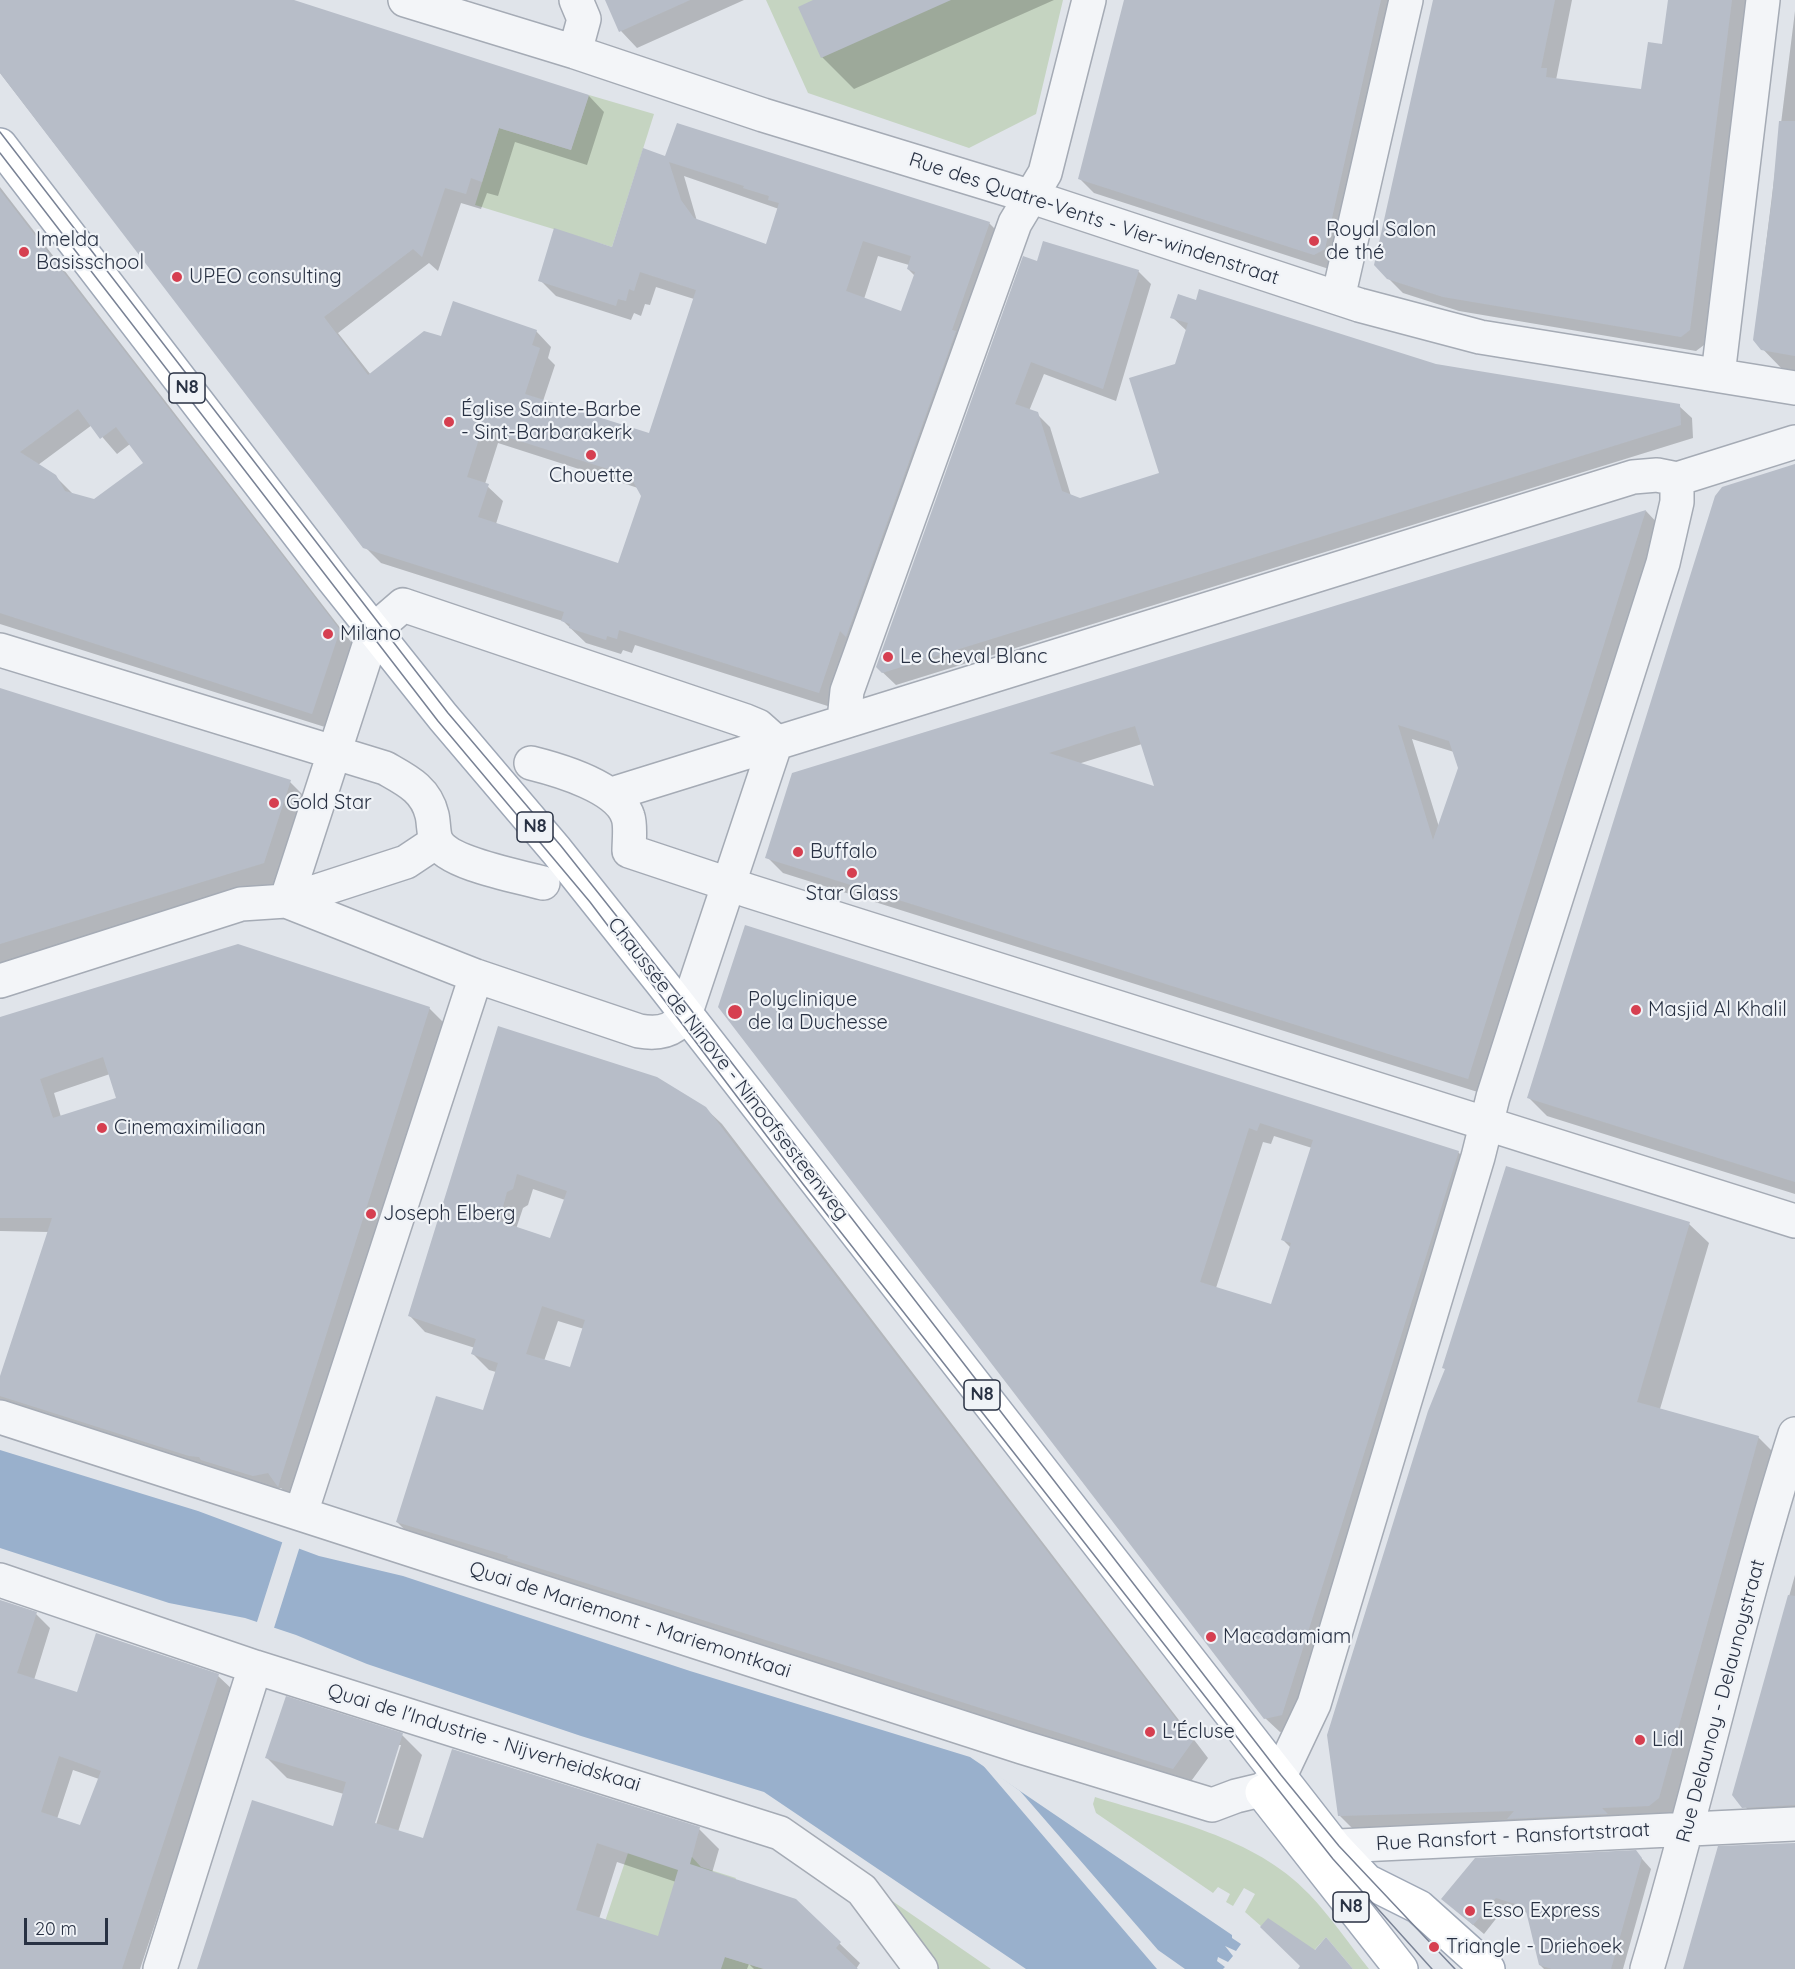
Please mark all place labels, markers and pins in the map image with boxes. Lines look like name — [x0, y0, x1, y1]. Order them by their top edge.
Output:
place label: Royal Salon de thé — [1326, 218, 1436, 265]
place label: Imelda Basisschool — [36, 228, 144, 275]
marker: Royal Salon de thé — [1307, 234, 1321, 248]
marker: Imelda Basisschool — [17, 245, 31, 259]
place label: UPEO consulting — [189, 265, 342, 289]
marker: UPEO consulting — [170, 270, 184, 284]
place label: Église Sainte-Barbe - Sint-Barbarakerk — [461, 398, 641, 445]
marker: Église Sainte-Barbe - Sint-Barbarakerk — [442, 415, 456, 429]
marker: Chouette — [584, 448, 598, 462]
place label: Chouette — [549, 464, 633, 488]
place label: Milano — [340, 622, 401, 646]
marker: Milano — [321, 627, 335, 641]
place label: Le Cheval Blanc — [900, 645, 1047, 669]
marker: Le Cheval Blanc — [881, 650, 895, 664]
place label: Gold Star — [286, 791, 372, 815]
marker: Gold Star — [267, 796, 281, 810]
place label: Buffalo — [810, 840, 877, 864]
marker: Buffalo — [791, 845, 805, 859]
marker: Star Glass — [845, 866, 859, 880]
place label: Star Glass — [806, 882, 898, 906]
place label: Polyclinique de la Duchesse — [748, 988, 888, 1035]
place label: Masjid Al Khalil — [1648, 998, 1787, 1022]
marker: Polyclinique de la Duchesse — [726, 1003, 744, 1021]
marker: Masjid Al Khalil — [1629, 1003, 1643, 1017]
place label: Cinemaximiliaan — [114, 1116, 266, 1140]
marker: Cinemaximiliaan — [95, 1121, 109, 1135]
place label: Joseph Elberg — [383, 1202, 515, 1226]
marker: Joseph Elberg — [364, 1207, 378, 1221]
place label: Macadamiam — [1223, 1625, 1351, 1649]
marker: Macadamiam — [1204, 1630, 1218, 1644]
place label: L'Écluse — [1162, 1720, 1235, 1744]
marker: L'Écluse — [1143, 1725, 1157, 1739]
place label: Lidl — [1652, 1728, 1684, 1752]
marker: Lidl — [1633, 1733, 1647, 1747]
place label: Esso Express — [1482, 1899, 1600, 1923]
marker: Esso Express — [1463, 1904, 1477, 1918]
place label: Triangle - Driehoek — [1446, 1935, 1623, 1959]
marker: Triangle - Driehoek — [1427, 1940, 1441, 1954]

